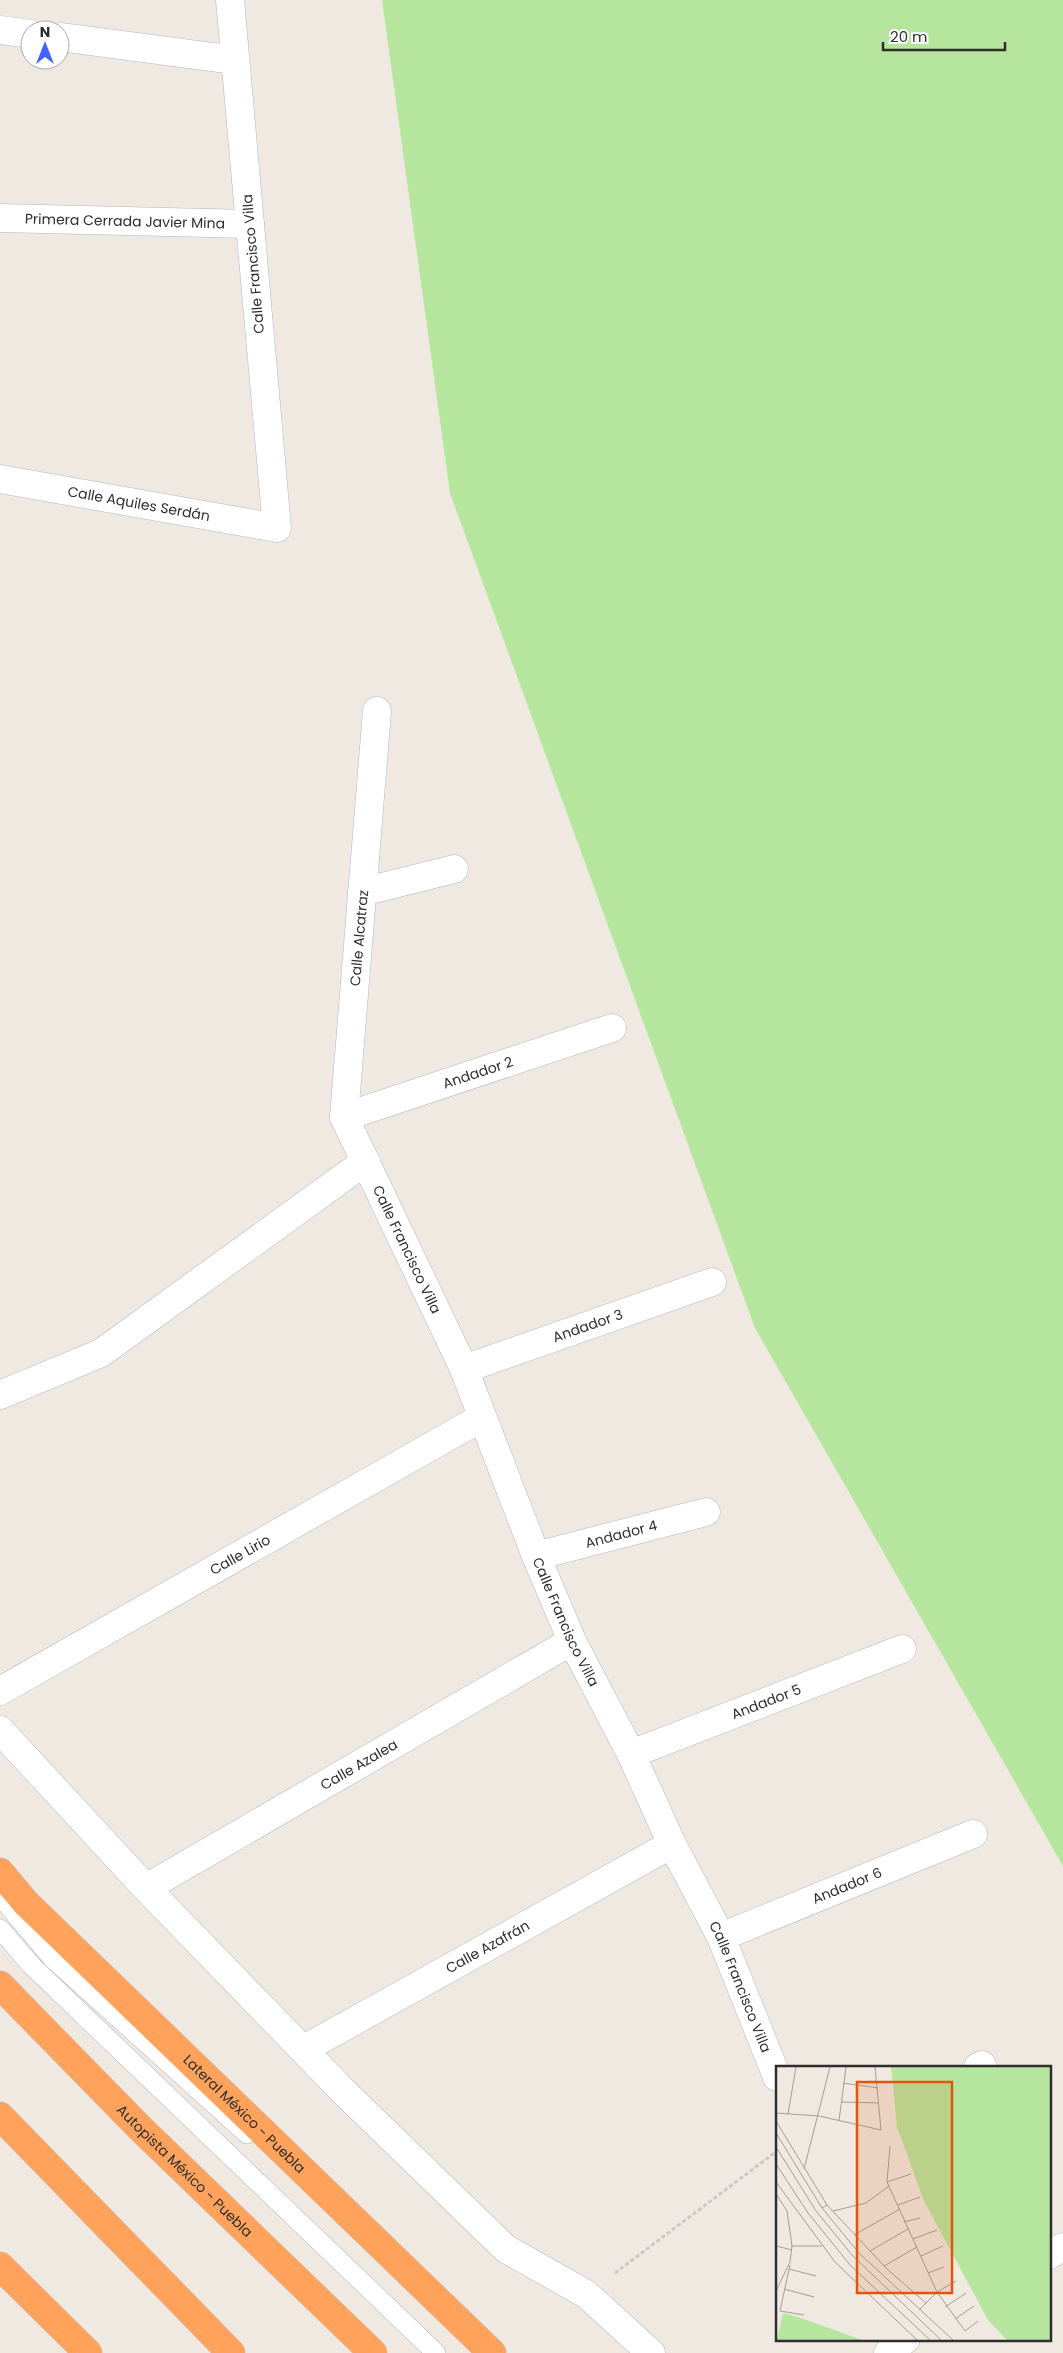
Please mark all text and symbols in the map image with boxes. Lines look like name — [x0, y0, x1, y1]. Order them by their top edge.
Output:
north arrow — [20, 20, 70, 70]
scale bar — [883, 20, 1006, 52]
text: N — [40, 22, 50, 42]
text: 20 m — [890, 26, 928, 47]
street label: Calle Francisco Villa — [237, 193, 269, 335]
street label: Primera Cerrada Javier Mina — [25, 209, 225, 233]
street label: Calle Aquiles Serdán — [66, 481, 212, 526]
street label: Calle Alcatraz — [345, 889, 373, 987]
street label: Andador 2 — [440, 1052, 516, 1094]
street label: Calle Francisco Villa — [368, 1182, 446, 1317]
street label: Andador 3 — [550, 1304, 625, 1347]
street label: Andador 4 — [583, 1515, 659, 1553]
street label: Calle Lirio — [206, 1530, 274, 1580]
street label: Calle Francisco Villa — [528, 1554, 604, 1690]
street label: Andador 5 — [728, 1679, 804, 1724]
street label: Calle Azalea — [316, 1734, 401, 1795]
street label: Andador 6 — [809, 1862, 885, 1909]
street label: Calle Azafrán — [442, 1915, 533, 1978]
street label: Calle Francisco Villa — [704, 1918, 776, 2055]
street label: Lateral México - Puebla — [179, 2050, 310, 2178]
inset map — [776, 2066, 1050, 2340]
street label: Autopista México - Puebla — [112, 2100, 257, 2242]

